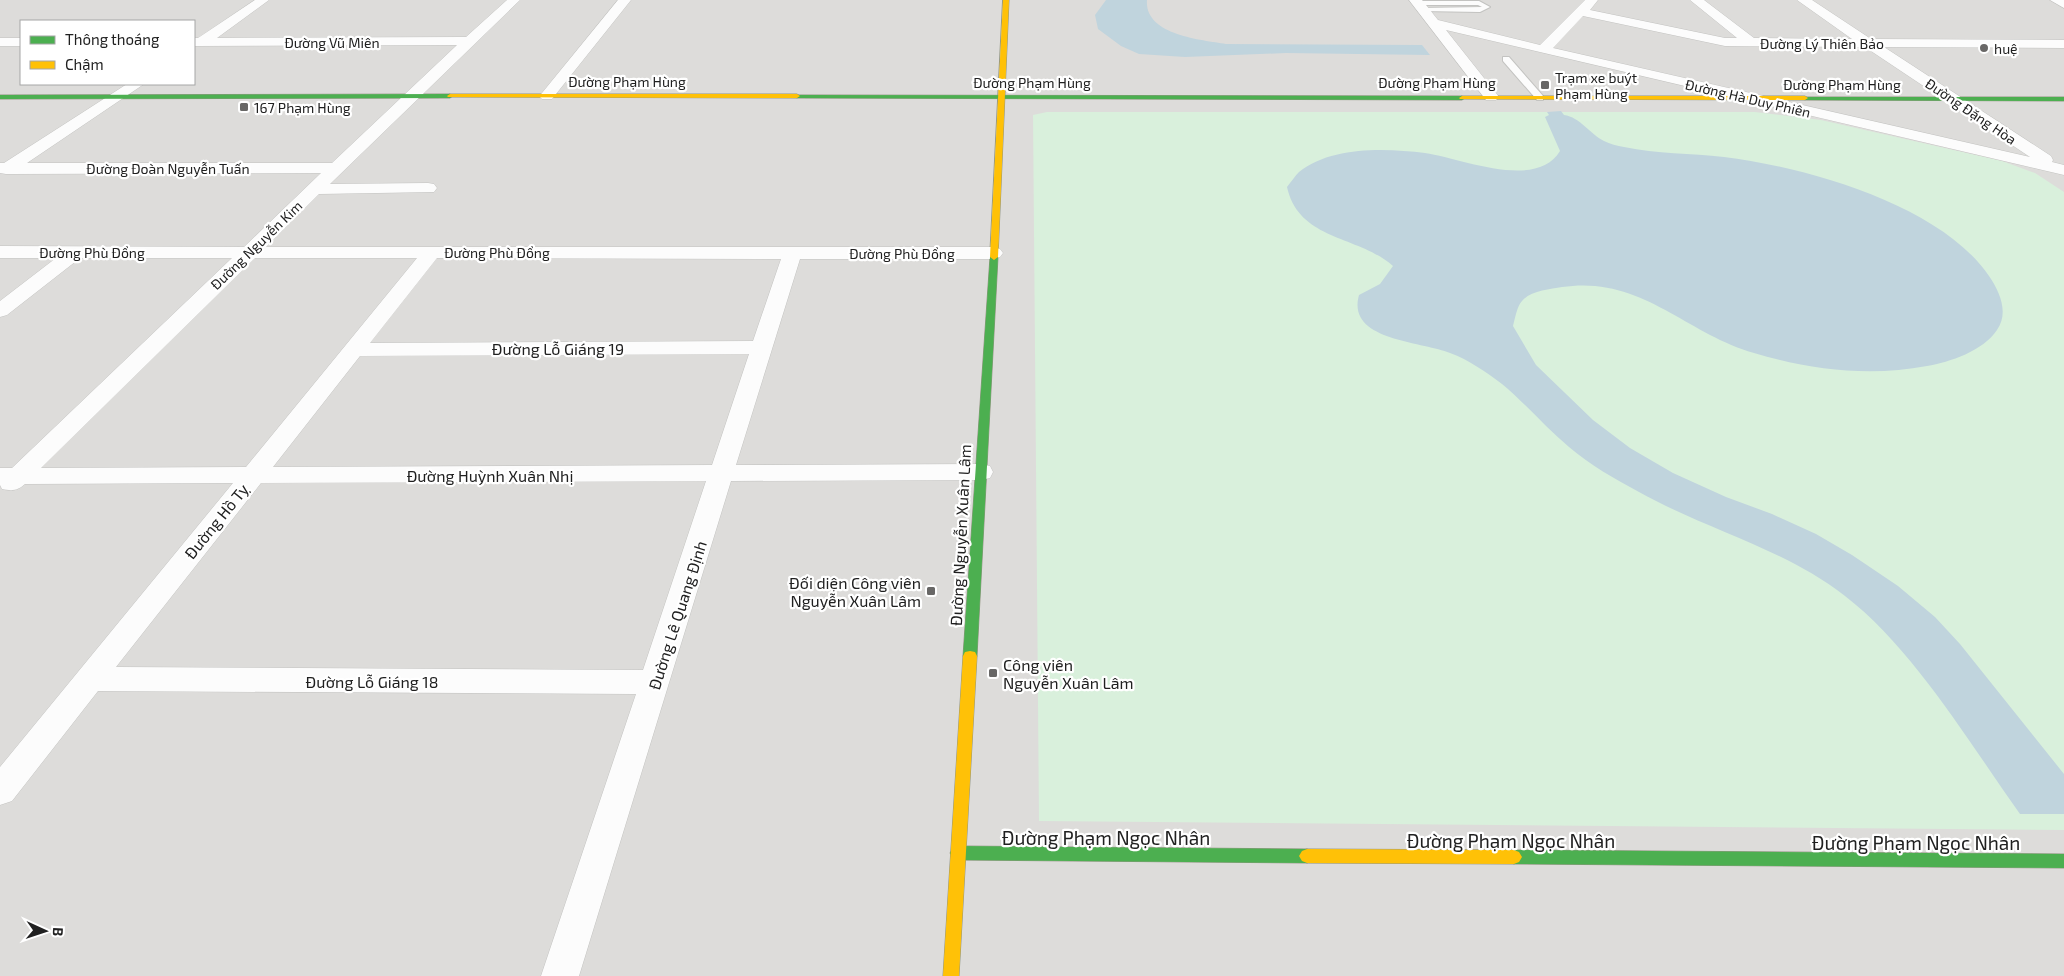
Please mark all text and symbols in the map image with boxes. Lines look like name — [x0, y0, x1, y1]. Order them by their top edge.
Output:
legend — [20, 20, 195, 85]
text: Thông thoáng — [65, 30, 160, 48]
street label: Đường Vũ Miên — [284, 34, 380, 51]
street label: Đường Lý Thiên Bảo — [1760, 35, 1884, 52]
place label: huệ — [1994, 40, 2018, 57]
marker: huệ — [1978, 42, 1990, 54]
text: Chậm — [65, 55, 104, 73]
place label: Trạm xe buýt Phạm Hùng — [1555, 69, 1637, 102]
street label: Đường Phạm Hùng — [568, 73, 686, 90]
street label: Đường Phạm Hùng — [973, 74, 1091, 91]
street label: Đường Phạm Hùng — [1378, 74, 1496, 91]
street label: Đường Đặng Hòa — [1922, 74, 2020, 148]
street label: Đường Hà Duy Phiên — [1684, 75, 1812, 121]
street label: Đường Phạm Hùng — [1783, 76, 1901, 93]
marker: Trạm xe buýt Phạm Hùng — [1539, 79, 1551, 91]
place label: 167 Phạm Hùng — [254, 99, 351, 116]
marker: 167 Phạm Hùng — [238, 101, 250, 113]
street label: Đường Đoàn Nguyễn Tuấn — [86, 160, 250, 177]
street label: Đường Nguyễn Kim — [207, 197, 305, 293]
street label: Đường Phù Đổng — [39, 244, 145, 261]
street label: Đường Phù Đổng — [444, 244, 550, 261]
street label: Đường Phù Đổng — [849, 245, 955, 262]
street label: Đường Lỗ Giáng 19 — [492, 339, 624, 358]
street label: Đường Nguyễn Xuân Lâm — [946, 444, 974, 626]
street label: Đường Huỳnh Xuân Nhị — [407, 466, 573, 485]
street label: Đường Hồ Tỵ — [180, 479, 252, 562]
street label: Đường Lê Quang Định — [644, 538, 711, 692]
place label: Đối diện Công viên Nguyễn Xuân Lâm — [789, 573, 921, 610]
marker: Đối diện Công viên Nguyễn Xuân Lâm — [925, 585, 937, 597]
place label: Công viên Nguyễn Xuân Lâm — [1003, 655, 1134, 692]
marker: Công viên Nguyễn Xuân Lâm — [987, 667, 999, 679]
street label: Đường Lỗ Giáng 18 — [306, 672, 438, 691]
street label: Đường Phạm Ngọc Nhân — [1002, 826, 1210, 849]
street label: Đường Phạm Ngọc Nhân — [1407, 829, 1615, 852]
street label: Đường Phạm Ngọc Nhân — [1812, 831, 2020, 854]
north arrow — [20, 906, 70, 956]
text: B — [50, 927, 67, 937]

